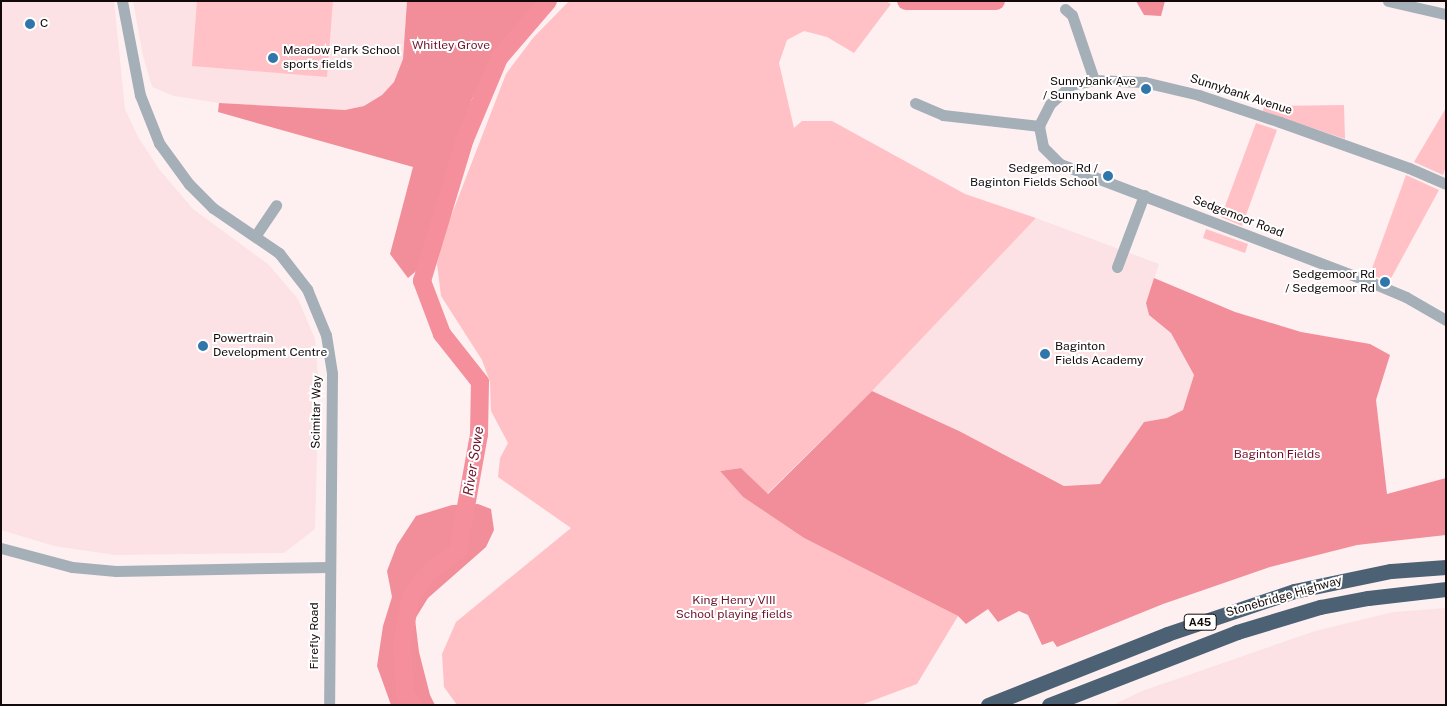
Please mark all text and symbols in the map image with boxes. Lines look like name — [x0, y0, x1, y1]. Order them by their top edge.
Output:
place label: C — [40, 17, 48, 31]
marker: C — [24, 18, 36, 30]
park label: Whitley Grove — [412, 39, 490, 53]
place label: Meadow Park School sports fields — [283, 44, 400, 72]
marker: Meadow Park School sports fields — [267, 52, 279, 64]
street label: Sunnybank Avenue — [1188, 72, 1294, 118]
place label: Sunnybank Ave / Sunnybank Ave — [1043, 75, 1136, 103]
marker: Sunnybank Ave / Sunnybank Ave — [1140, 83, 1152, 95]
place label: Sedgemoor Rd / Baginton Fields School — [970, 162, 1098, 190]
marker: Sedgemoor Rd / Baginton Fields School — [1102, 170, 1114, 182]
street label: Sedgemoor Road — [1191, 193, 1285, 241]
place label: Sedgemoor Rd / Sedgemoor Rd — [1285, 268, 1375, 296]
marker: Sedgemoor Rd / Sedgemoor Rd — [1379, 276, 1391, 288]
place label: Powertrain Development Centre — [213, 332, 327, 360]
marker: Powertrain Development Centre — [197, 340, 209, 352]
place label: Baginton Fields Academy — [1055, 340, 1143, 368]
marker: Baginton Fields Academy — [1039, 348, 1051, 360]
street label: Scimitar Way — [309, 375, 325, 449]
water label: River Sowe — [459, 425, 487, 497]
park label: Baginton Fields — [1234, 448, 1320, 462]
street label: Stonebridge Highway — [1224, 574, 1344, 620]
park label: King Henry VIII School playing fields — [676, 594, 792, 622]
street label: Firefly Road — [308, 602, 322, 670]
road number: A45 — [1182, 614, 1218, 630]

